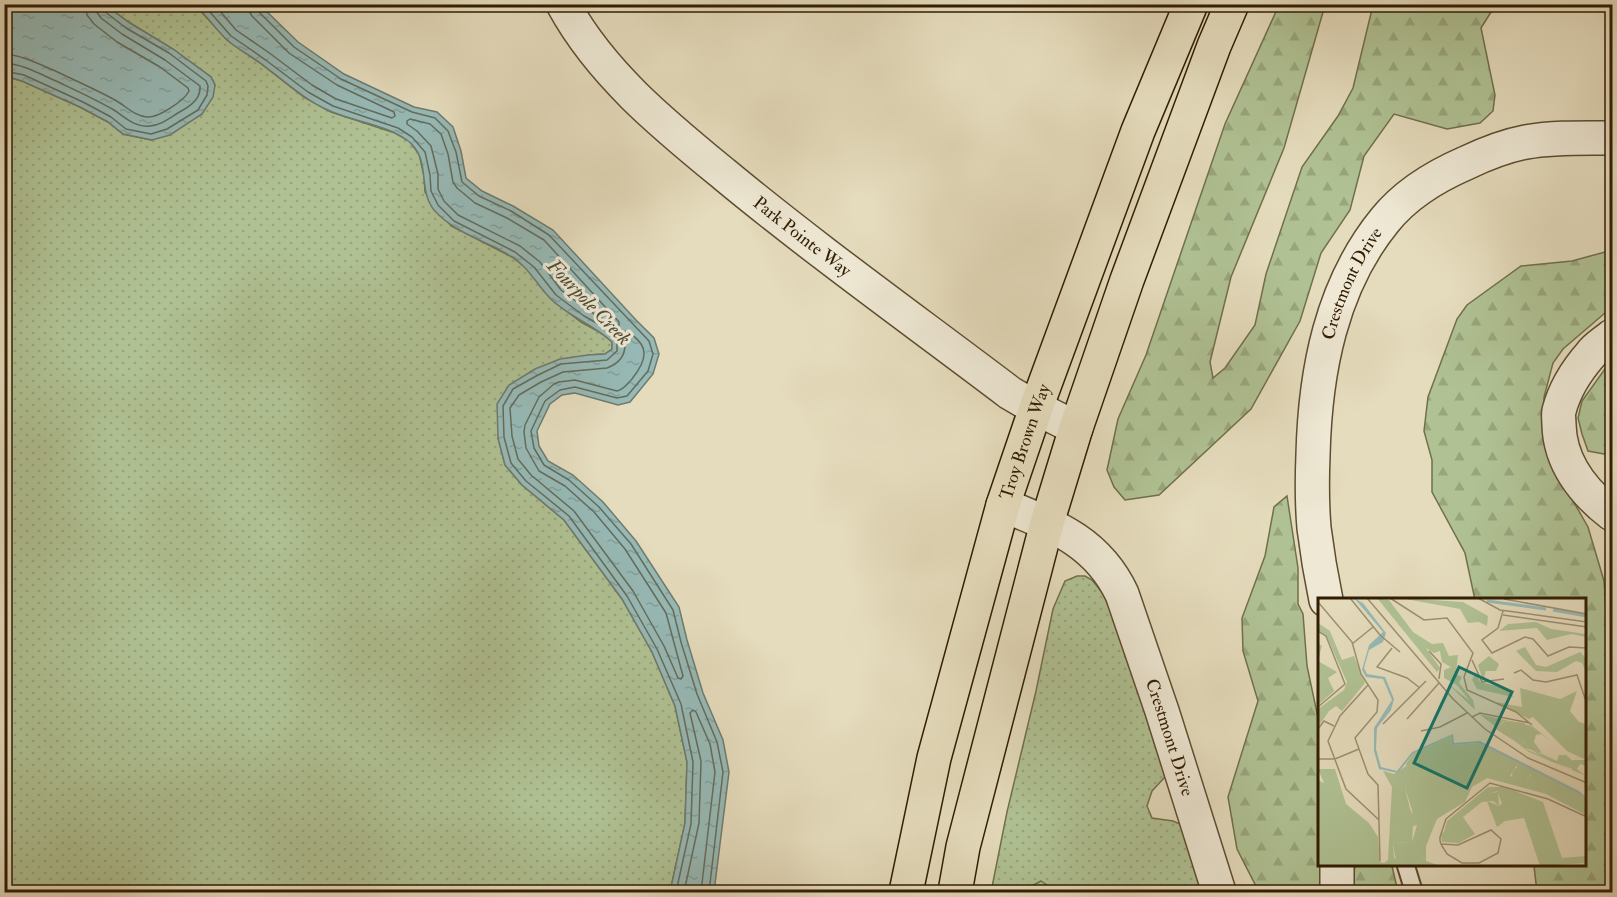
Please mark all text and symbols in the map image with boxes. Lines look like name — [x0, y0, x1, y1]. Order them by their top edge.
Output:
street label: Park Pointe Way — [749, 191, 857, 282]
street label: Crestmont Drive — [1316, 222, 1387, 342]
water label: Fourpole Creek — [541, 253, 636, 350]
street label: Troy Brown Way — [994, 379, 1056, 503]
inset map — [1318, 598, 1587, 867]
street label: Crestmont Drive — [1140, 676, 1200, 799]

